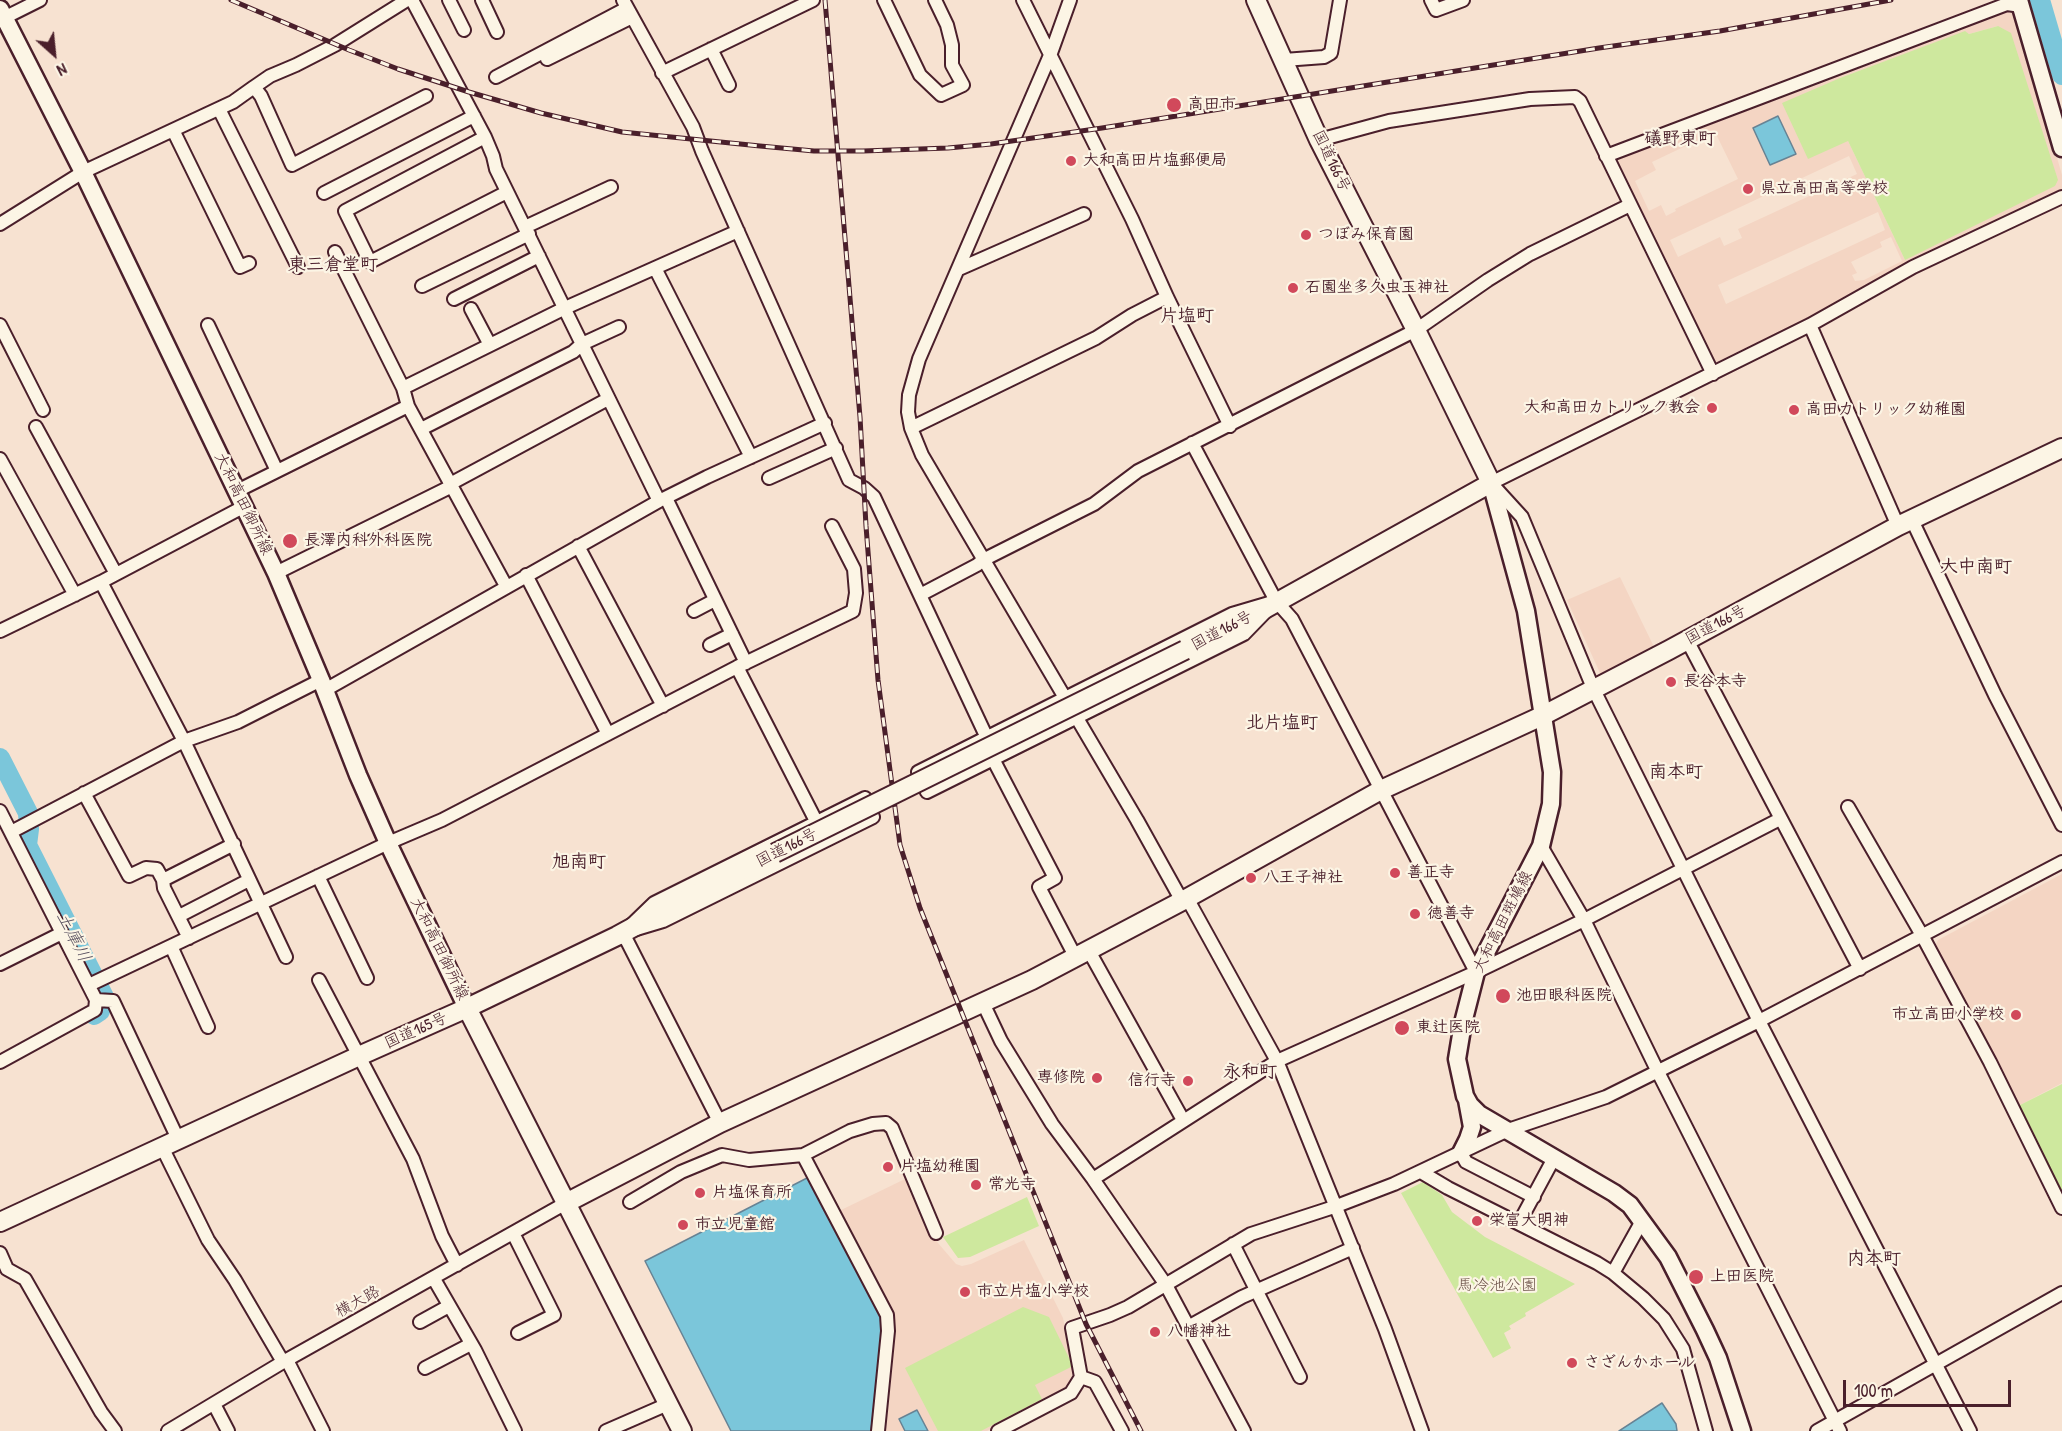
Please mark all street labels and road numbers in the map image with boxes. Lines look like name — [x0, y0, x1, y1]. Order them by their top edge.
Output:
street label: 国道166号 — [1308, 127, 1354, 195]
street label: 大和高田御所線 — [210, 449, 276, 559]
street label: 国道166号 — [1682, 601, 1750, 649]
street label: 国道166号 — [1188, 607, 1256, 655]
street label: 国道166号 — [753, 824, 821, 872]
street label: 大和高田斑鳩線 — [1469, 868, 1537, 976]
street label: 大和高田御所線 — [406, 894, 472, 1004]
street label: 国道165号 — [382, 1009, 450, 1053]
street label: 横大路 — [332, 1282, 384, 1322]

